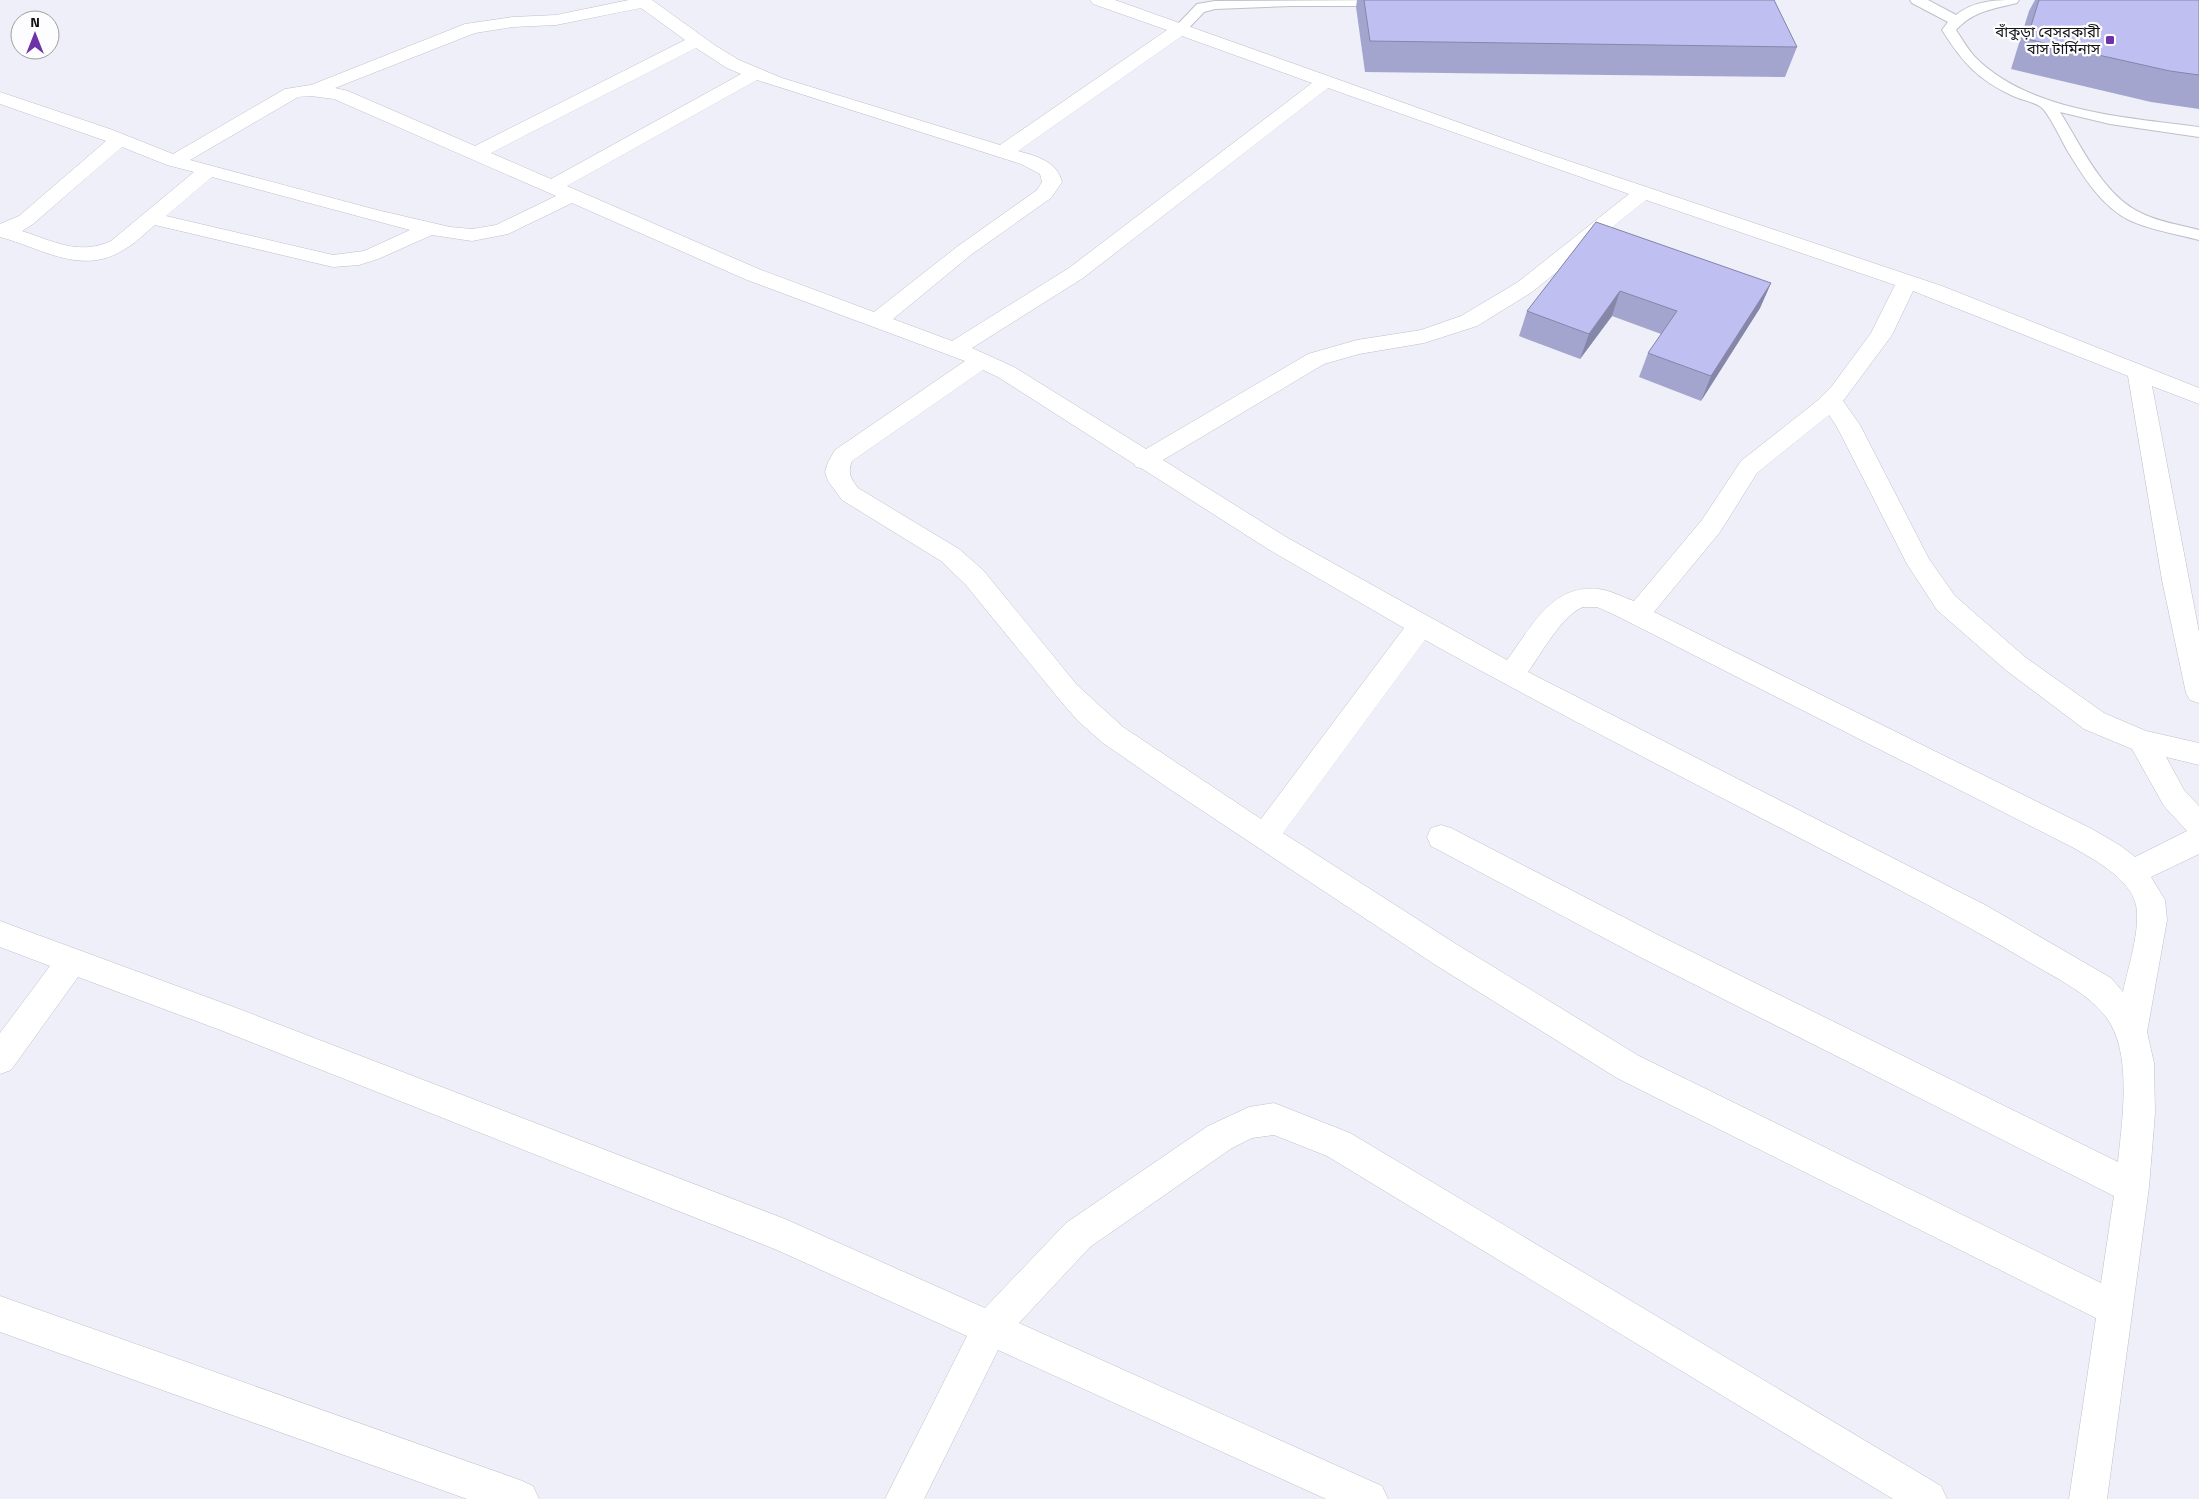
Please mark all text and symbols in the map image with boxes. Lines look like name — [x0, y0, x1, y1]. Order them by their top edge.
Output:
north arrow — [10, 10, 60, 60]
text: N — [30, 11, 40, 32]
place label: বাঁকুড়া বেসরকারী বাস টার্মিনাস — [1994, 20, 2101, 60]
marker: বাঁকুড়া বেসরকারী বাস টার্মিনাস — [2104, 34, 2116, 46]

